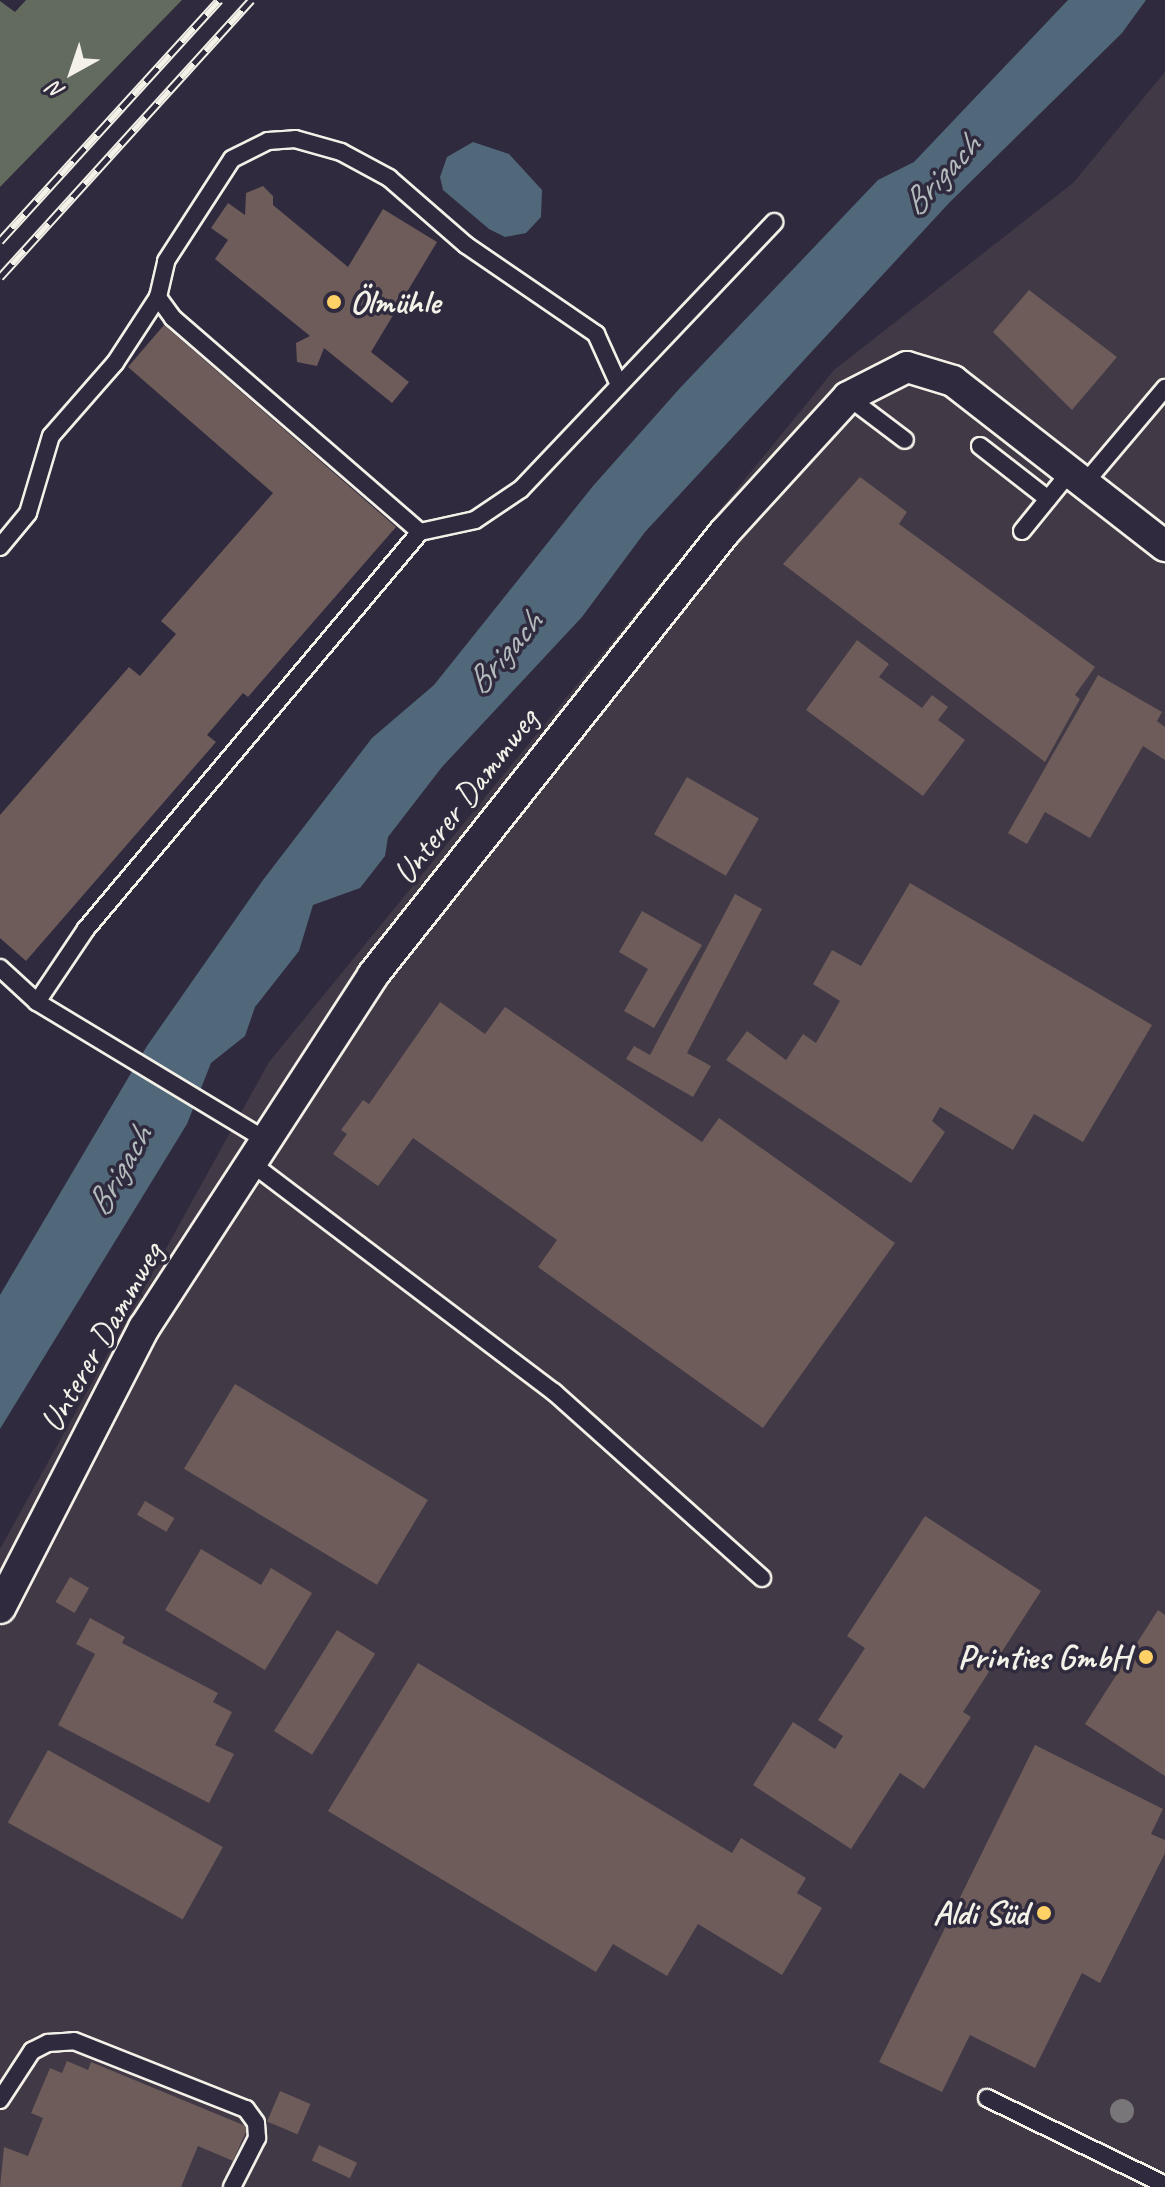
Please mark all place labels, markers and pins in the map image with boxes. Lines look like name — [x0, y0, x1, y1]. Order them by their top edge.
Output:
place label: Ölmühle — [350, 282, 440, 322]
marker: Ölmühle — [325, 293, 343, 311]
place label: Printies GmbH — [959, 1637, 1130, 1677]
marker: Printies GmbH — [1137, 1648, 1155, 1666]
place label: Aldi Süd — [933, 1893, 1028, 1933]
marker: Aldi Süd — [1035, 1904, 1053, 1922]

